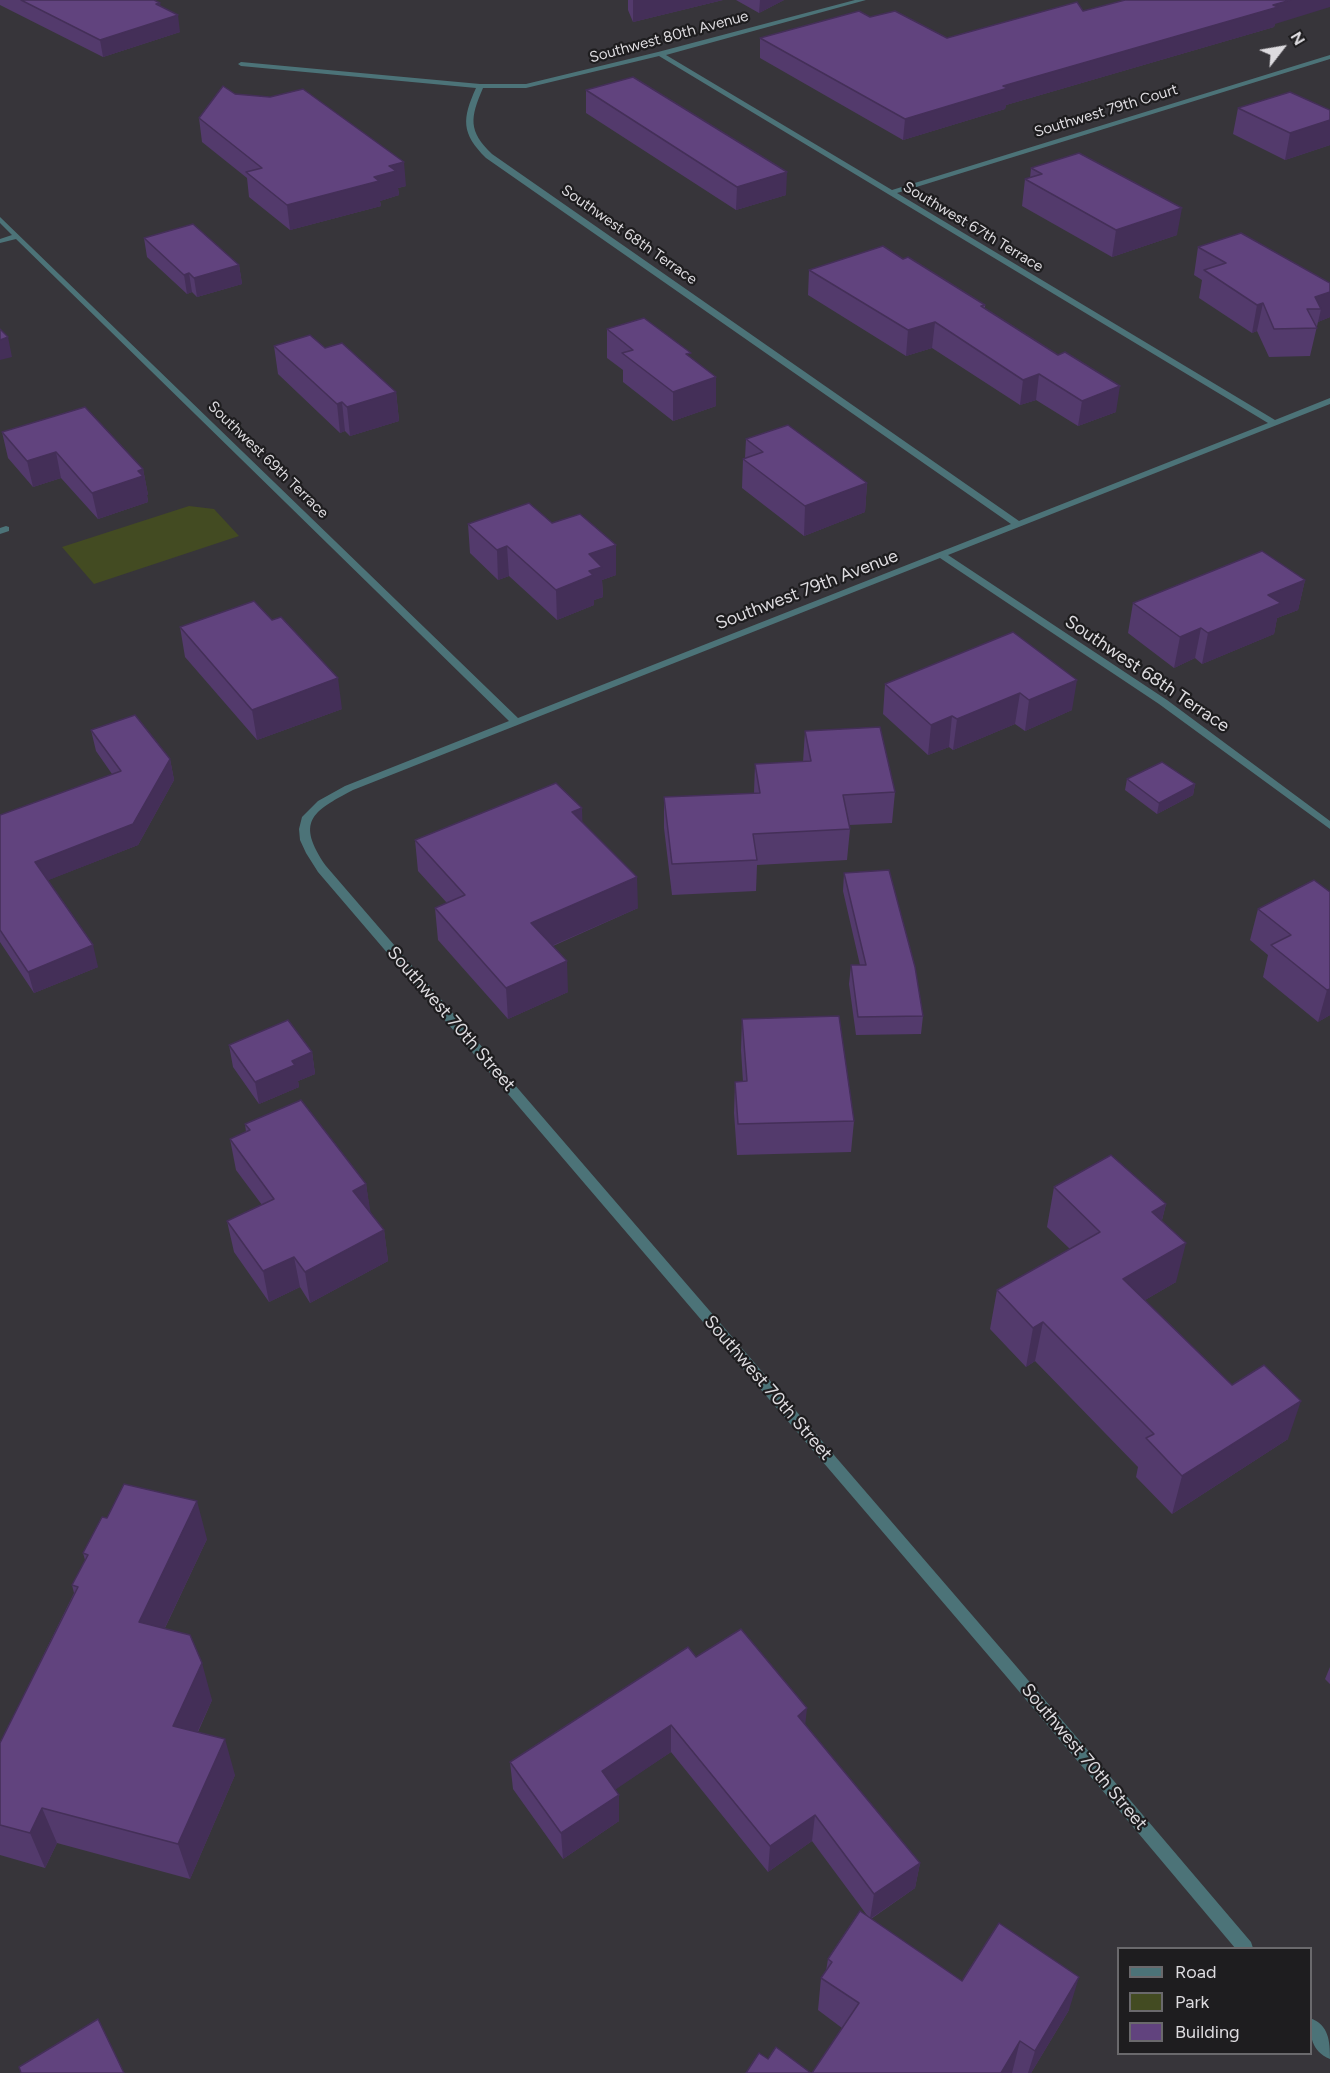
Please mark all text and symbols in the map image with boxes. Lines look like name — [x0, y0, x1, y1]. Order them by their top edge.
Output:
street label: Southwest 80th Avenue — [588, 7, 750, 67]
north arrow — [1252, 18, 1312, 78]
text: N — [1287, 28, 1309, 49]
street label: Southwest 79th Court — [1032, 81, 1180, 141]
street label: Southwest 67th Terrace — [900, 178, 1046, 276]
street label: Southwest 68th Terrace — [558, 181, 700, 289]
street label: Southwest 69th Terrace — [204, 398, 332, 522]
street label: Southwest 79th Avenue — [713, 545, 901, 635]
street label: Southwest 68th Terrace — [1061, 611, 1233, 737]
street label: Southwest 70th Street — [382, 942, 520, 1096]
street label: Southwest 70th Street — [699, 1311, 837, 1465]
street label: Southwest 70th Street — [1016, 1679, 1152, 1835]
legend — [1117, 1947, 1312, 2055]
text: Road — [1175, 1961, 1216, 1983]
text: Park — [1175, 1991, 1209, 2013]
text: Building — [1175, 2021, 1240, 2043]

